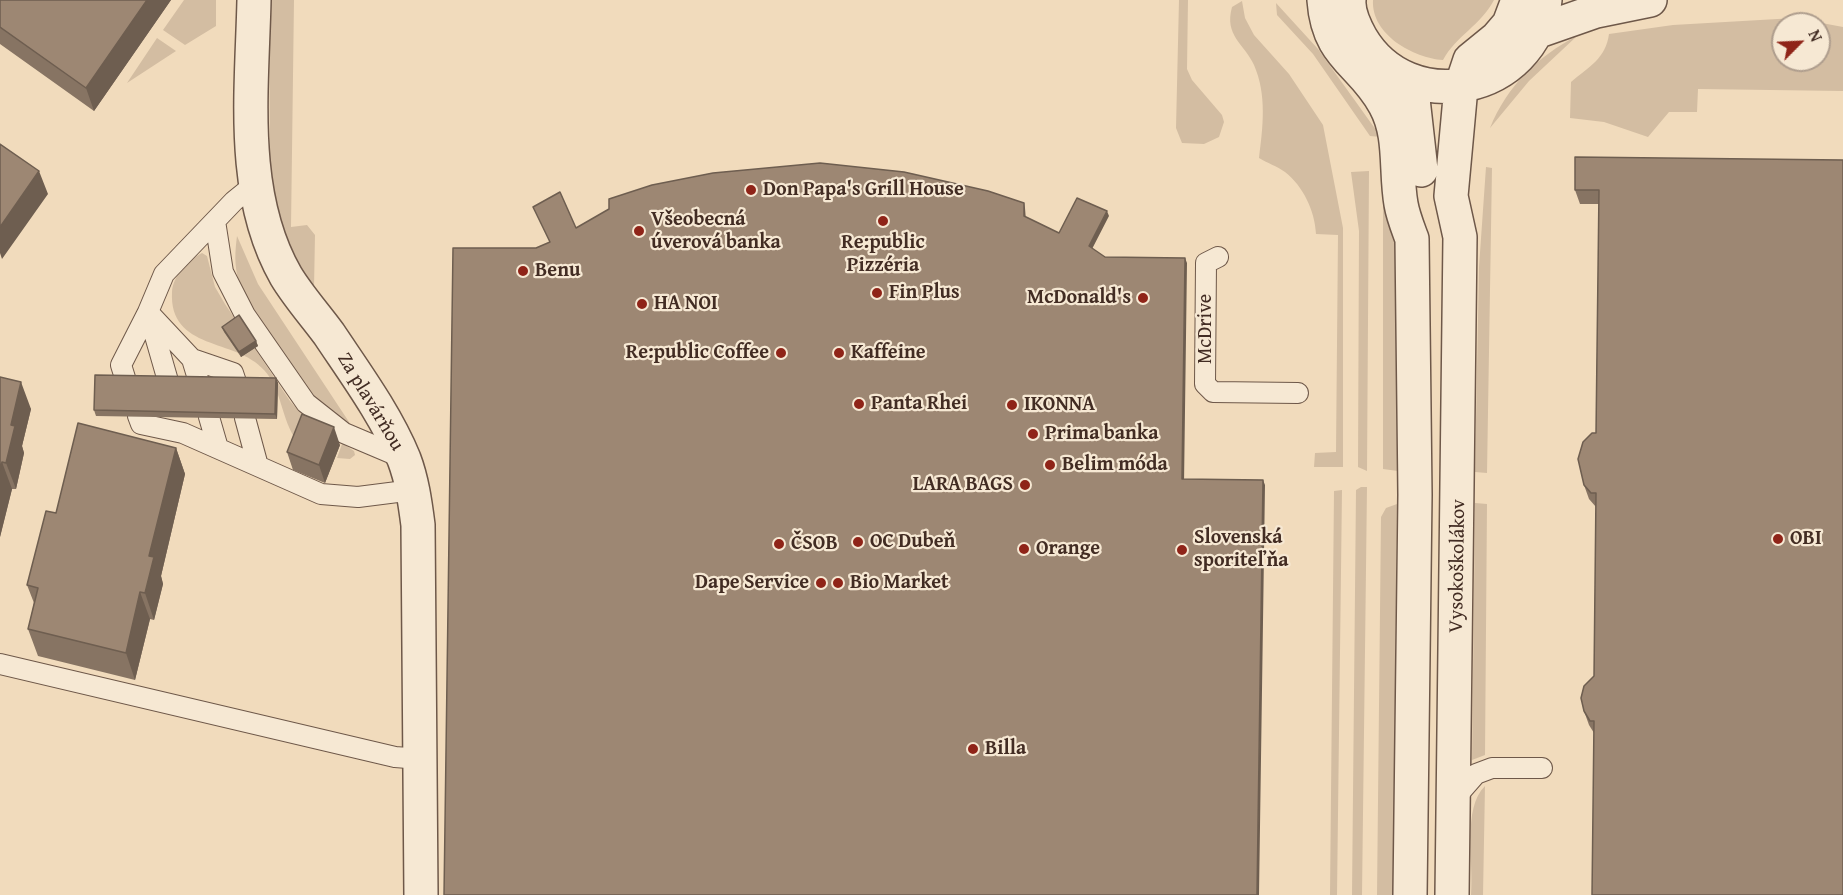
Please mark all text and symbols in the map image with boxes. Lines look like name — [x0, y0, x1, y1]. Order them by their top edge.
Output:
north arrow — [1771, 12, 1831, 72]
text: N — [1802, 26, 1829, 45]
place label: Don Papa's Grill House — [763, 178, 964, 202]
marker: Don Papa's Grill House — [744, 183, 758, 197]
place label: Všeobecná úverová banka — [651, 208, 781, 255]
marker: Re:public Pizzéria — [876, 214, 890, 228]
marker: Všeobecná úverová banka — [632, 224, 646, 238]
place label: Re:public Pizzéria — [841, 231, 925, 278]
place label: Benu — [535, 259, 580, 283]
marker: Benu — [516, 264, 530, 278]
place label: Fin Plus — [889, 281, 960, 305]
marker: Fin Plus — [870, 286, 884, 300]
place label: McDonald's — [1027, 286, 1131, 310]
marker: McDonald's — [1136, 291, 1150, 305]
place label: HA NOI — [654, 292, 718, 316]
street label: McDrive — [1194, 294, 1218, 364]
marker: HA NOI — [635, 297, 649, 311]
place label: Re:public Coffee — [626, 341, 769, 365]
place label: Kaffeine — [851, 341, 926, 365]
marker: Re:public Coffee — [774, 346, 788, 360]
marker: Kaffeine — [832, 346, 846, 360]
street label: Za plavárňou — [331, 349, 409, 455]
place label: Panta Rhei — [871, 392, 967, 416]
place label: IKONNA — [1024, 393, 1095, 417]
marker: Panta Rhei — [852, 397, 866, 411]
marker: IKONNA — [1005, 398, 1019, 412]
place label: Prima banka — [1045, 422, 1158, 446]
marker: Prima banka — [1026, 427, 1040, 441]
place label: Belim móda — [1062, 453, 1168, 477]
marker: Belim móda — [1043, 458, 1057, 472]
place label: LARA BAGS — [913, 473, 1013, 497]
marker: LARA BAGS — [1018, 478, 1032, 492]
street label: Vysokoškolákov — [1445, 499, 1471, 633]
place label: Slovenská sporiteľňa — [1194, 526, 1288, 573]
place label: OBI — [1790, 527, 1822, 551]
place label: OC Dubeň — [870, 530, 955, 554]
place label: ČSOB — [791, 532, 838, 556]
marker: OBI — [1771, 532, 1785, 546]
marker: OC Dubeň — [851, 535, 865, 549]
marker: ČSOB — [772, 537, 786, 551]
place label: Orange — [1036, 537, 1100, 561]
marker: Orange — [1017, 542, 1031, 556]
marker: Slovenská sporiteľňa — [1175, 543, 1189, 557]
place label: Dape Service — [695, 571, 809, 595]
place label: Bio Market — [850, 571, 949, 595]
marker: Dape Service — [814, 576, 828, 590]
marker: Bio Market — [831, 576, 845, 590]
place label: Billa — [985, 737, 1026, 761]
marker: Billa — [966, 742, 980, 756]

